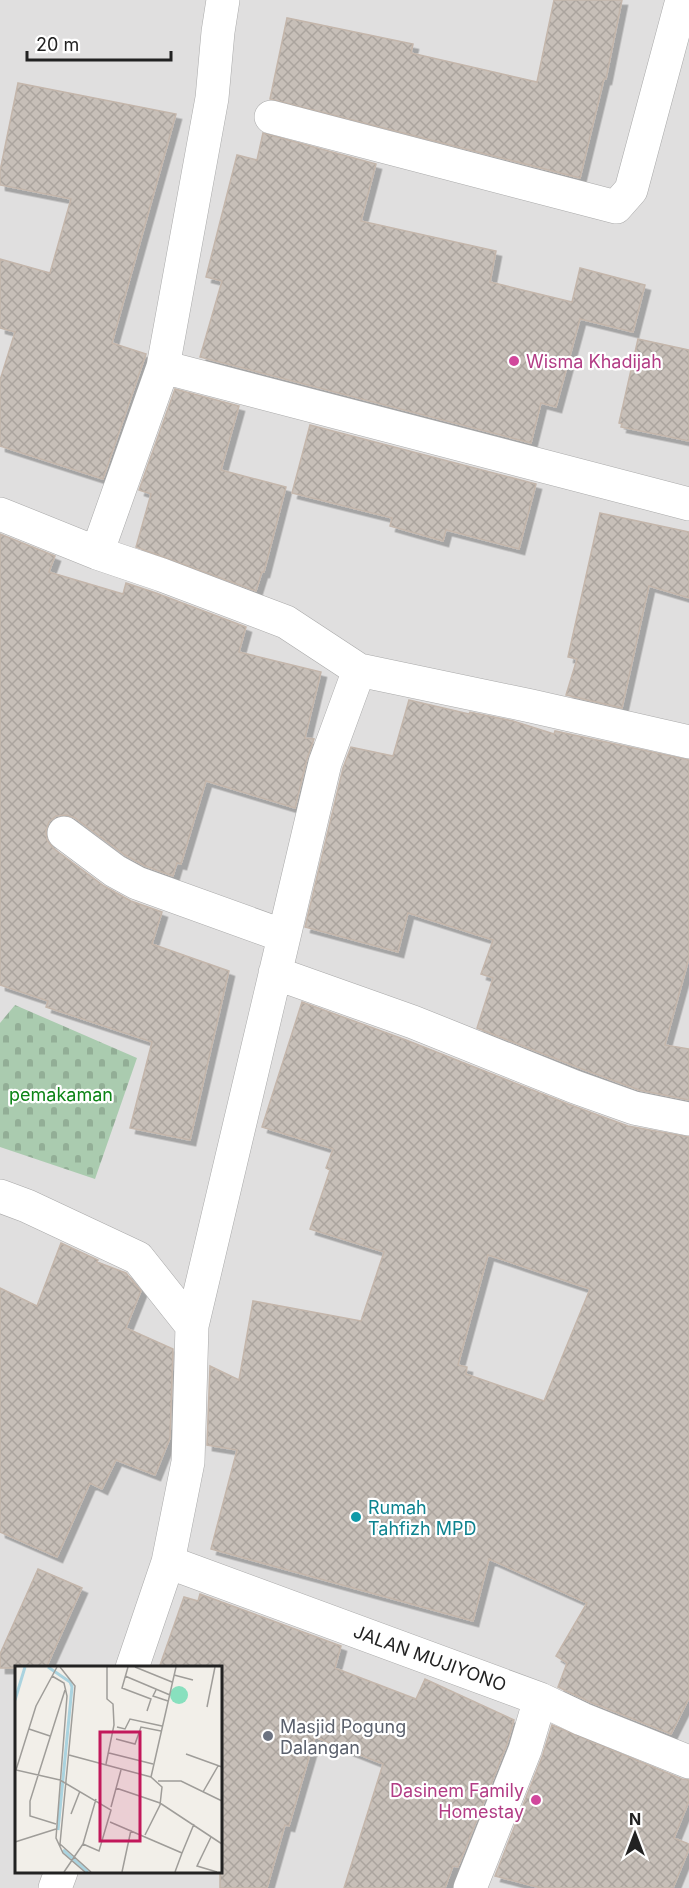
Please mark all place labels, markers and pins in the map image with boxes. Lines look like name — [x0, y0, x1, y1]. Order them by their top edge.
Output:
place label: Wisma Khadijah — [526, 351, 662, 372]
marker: Wisma Khadijah — [507, 354, 521, 368]
place label: Rumah Tahfizh MPD — [368, 1497, 476, 1539]
marker: Rumah Tahfizh MPD — [349, 1510, 363, 1524]
place label: Masjid Pogung Dalangan — [280, 1716, 406, 1758]
marker: Masjid Pogung Dalangan — [261, 1729, 275, 1743]
place label: Dasinem Family Homestay — [390, 1780, 524, 1822]
marker: Dasinem Family Homestay — [529, 1793, 543, 1807]

